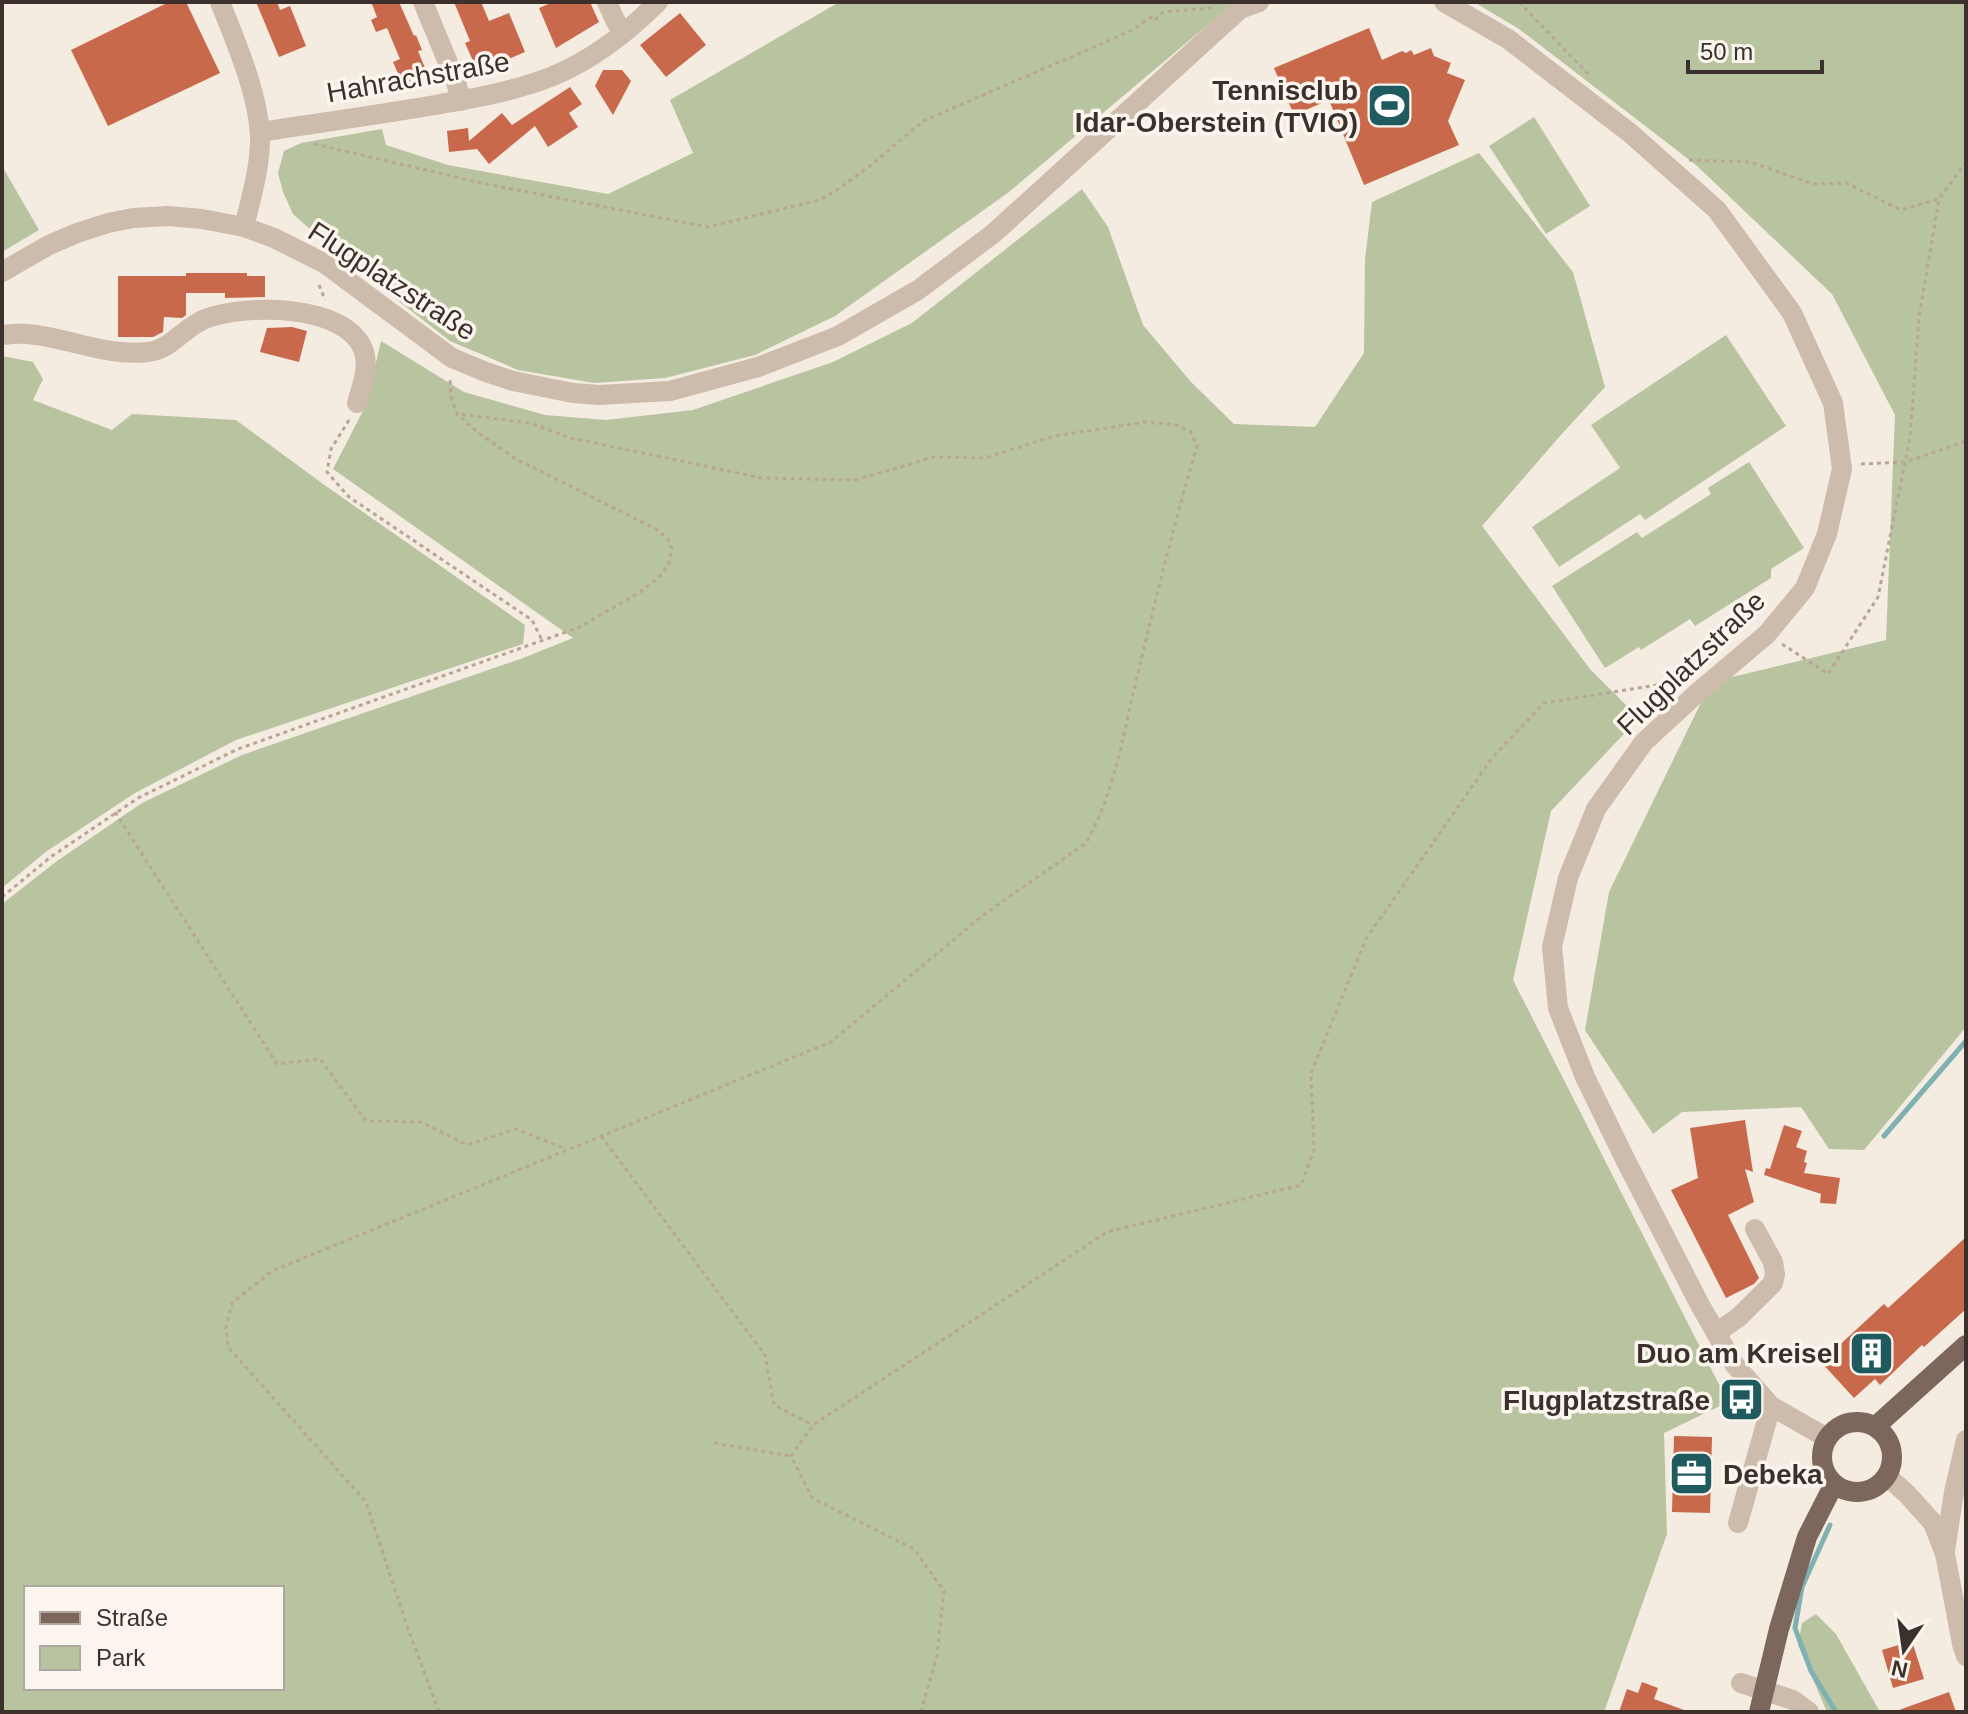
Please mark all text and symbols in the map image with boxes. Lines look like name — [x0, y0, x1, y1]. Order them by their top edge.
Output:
scale bar — [1688, 24, 1822, 74]
text: 50 m — [1700, 38, 1753, 65]
street label: Hahrachstraße — [324, 46, 512, 108]
place label: Tennisclub Idar-Oberstein (TVIO) — [1075, 75, 1358, 138]
sports icon: Tennisclub Idar-Oberstein (TVIO) — [1365, 82, 1413, 130]
street label: Flugplatzstraße — [303, 215, 481, 347]
street label: Flugplatzstraße — [1611, 585, 1771, 741]
building icon: Duo am Kreisel — [1847, 1329, 1895, 1377]
place label: Duo am Kreisel — [1636, 1338, 1840, 1369]
bus stop icon: Flugplatzstraße — [1717, 1376, 1765, 1424]
place label: Flugplatzstraße — [1503, 1385, 1710, 1416]
office icon: Debeka — [1668, 1450, 1716, 1498]
place label: Debeka — [1723, 1459, 1823, 1490]
legend — [24, 1586, 284, 1690]
text: Straße — [96, 1604, 168, 1631]
north arrow — [1864, 1610, 1944, 1690]
text: Park — [96, 1644, 146, 1671]
text: N — [1889, 1655, 1910, 1683]

